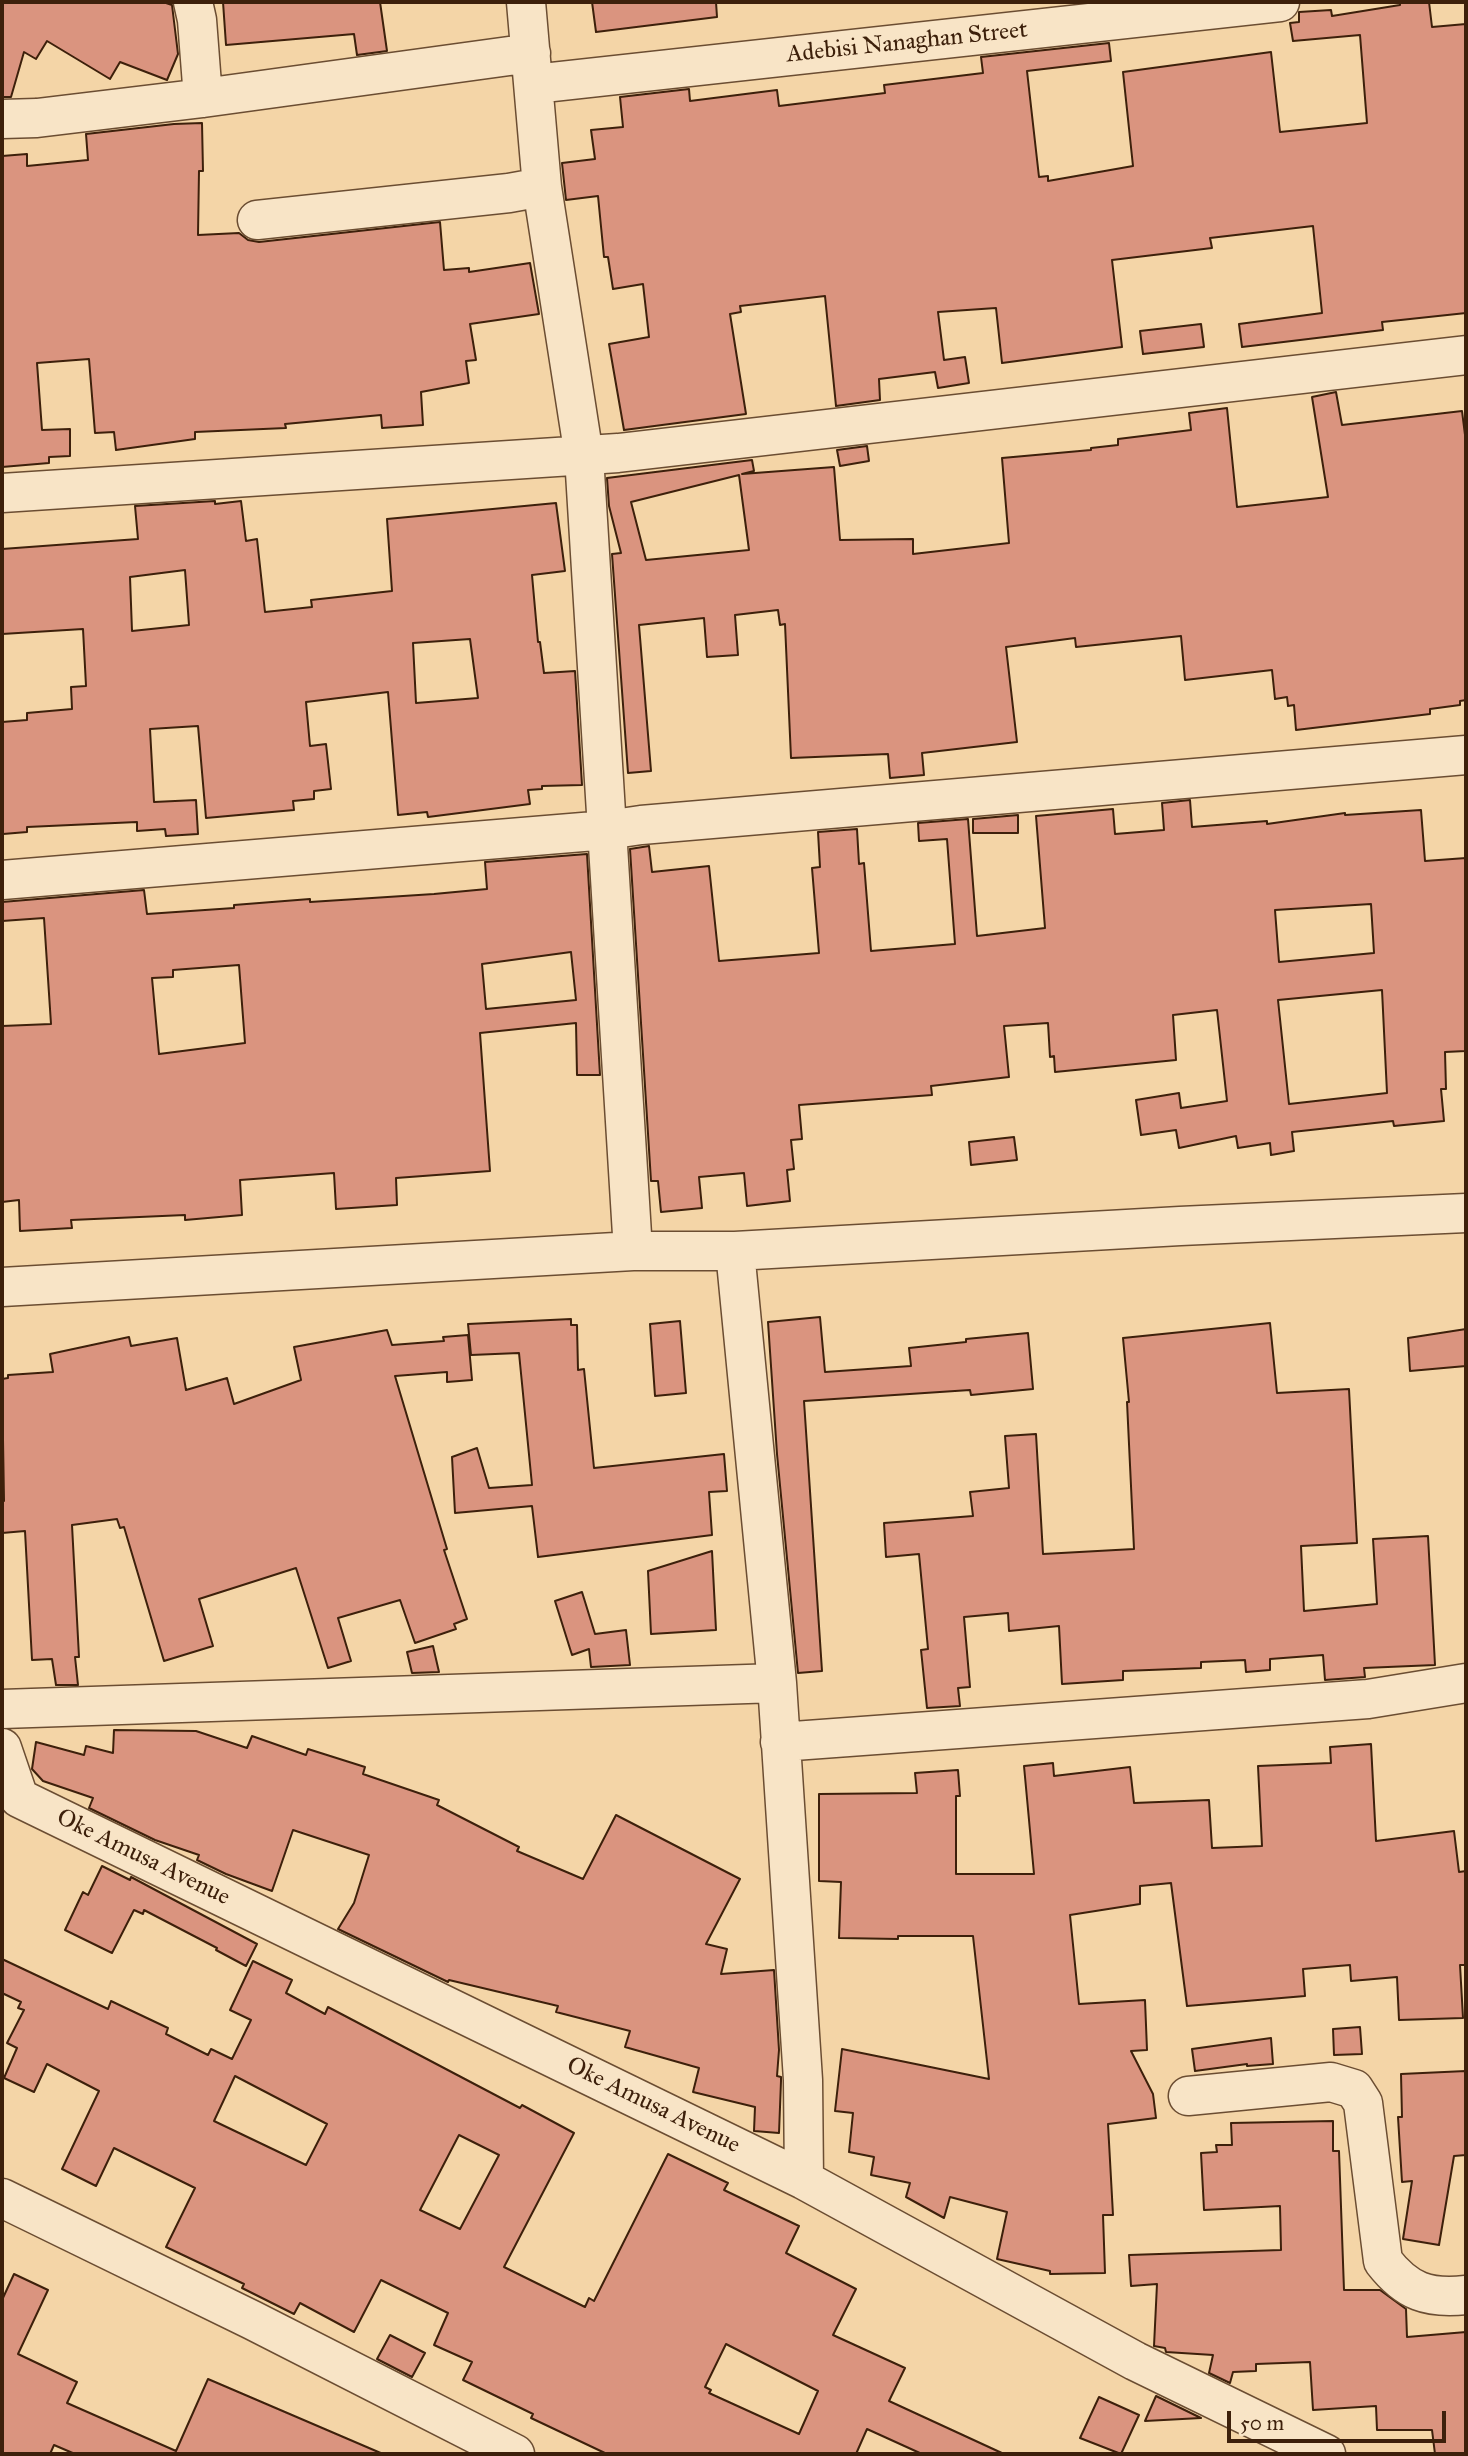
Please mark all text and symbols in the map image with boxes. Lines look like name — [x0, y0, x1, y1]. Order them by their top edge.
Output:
street label: Adebisi Nanaghan Street — [785, 16, 1029, 70]
street label: Oke Amusa Avenue — [52, 1804, 234, 1912]
street label: Oke Amusa Avenue — [562, 2052, 744, 2160]
scale bar — [1230, 2396, 1449, 2440]
text: 50 m — [1240, 2410, 1284, 2436]

